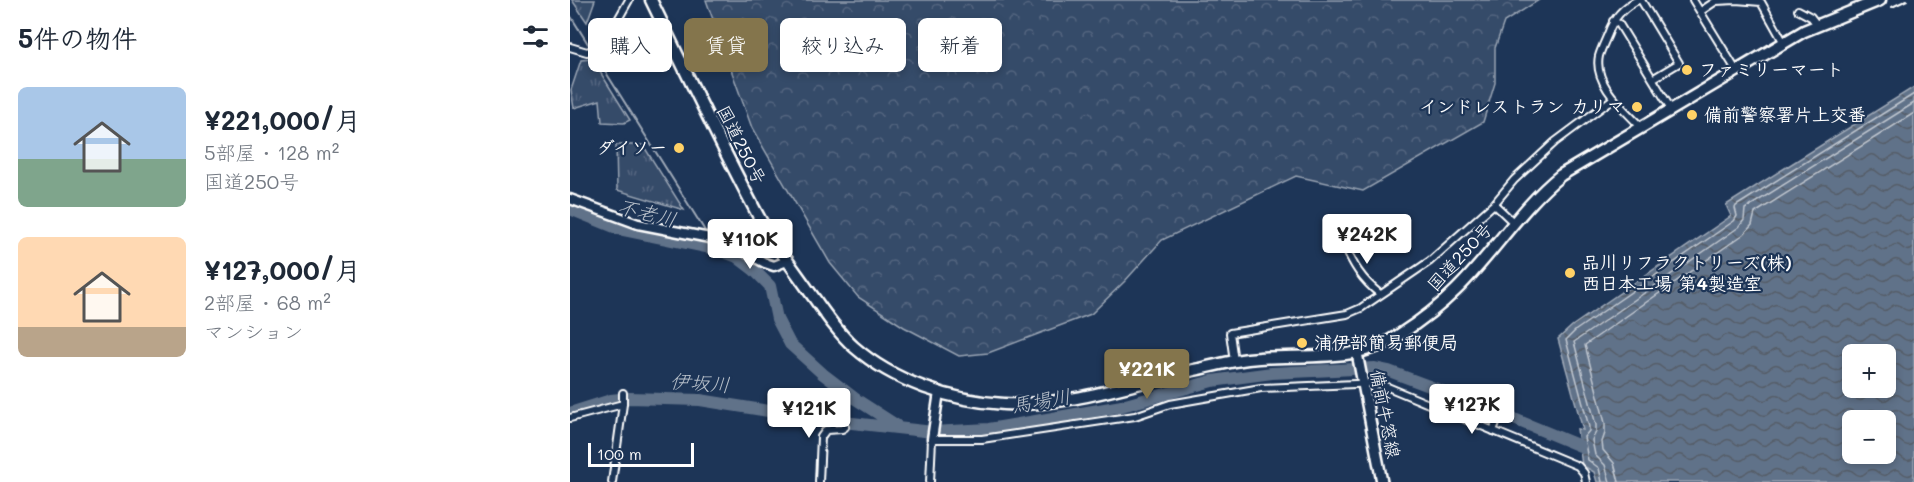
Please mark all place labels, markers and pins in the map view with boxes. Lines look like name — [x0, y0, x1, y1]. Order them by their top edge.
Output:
place label: ファミリーマート — [1699, 57, 1844, 81]
marker: ファミリーマート — [1680, 63, 1694, 77]
place label: インドレストラン カリマ — [1419, 94, 1625, 118]
marker: インドレストラン カリマ — [1630, 100, 1644, 114]
place label: 備前警察署片上交番 — [1704, 102, 1866, 126]
marker: 備前警察署片上交番 — [1685, 108, 1699, 122]
place label: ダイソー — [597, 135, 667, 159]
marker: ダイソー — [672, 141, 686, 155]
pin: ¥242K — [1325, 214, 1409, 265]
pin: ¥110K — [708, 219, 792, 270]
place label: 品川リフラクトリーズ(株) 西日本工場 第4製造室 — [1582, 250, 1792, 295]
marker: 品川リフラクトリーズ(株) 西日本工場 第4製造室 — [1563, 266, 1577, 280]
place label: 浦伊部簡易郵便局 — [1314, 330, 1458, 354]
marker: 浦伊部簡易郵便局 — [1295, 336, 1309, 350]
pin: ¥221K — [1105, 349, 1189, 400]
pin: ¥127K — [1430, 384, 1514, 435]
pin: ¥121K — [767, 388, 851, 439]

